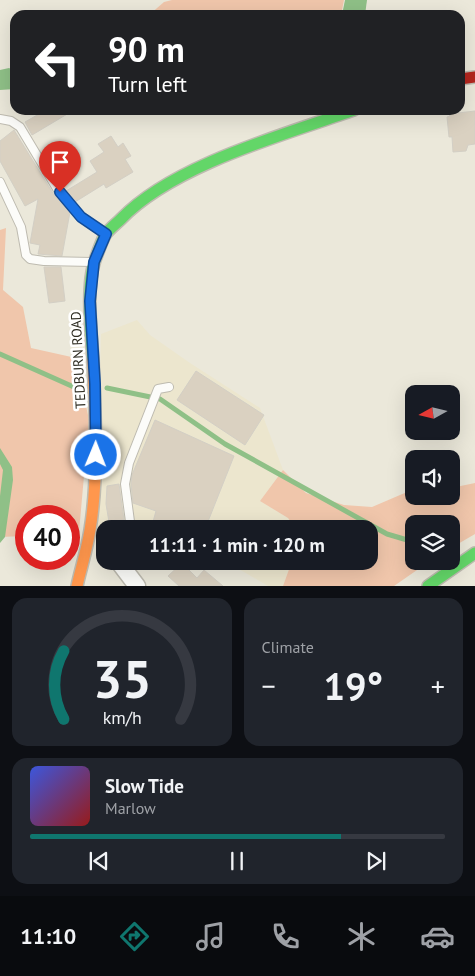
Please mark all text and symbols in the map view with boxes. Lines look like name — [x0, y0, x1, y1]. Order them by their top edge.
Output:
text: 90 m — [108, 26, 185, 72]
icon: left — [25, 30, 90, 95]
text: Turn left — [108, 70, 187, 98]
pin — [39, 141, 81, 192]
icon: arrive — [46, 148, 74, 176]
street label: TEDBURN ROAD — [66, 311, 90, 409]
north arrow — [405, 385, 460, 440]
map controls — [405, 385, 460, 570]
position arrow — [69, 428, 121, 480]
button: sound — [405, 450, 460, 505]
speed limit sign: 40 — [15, 505, 80, 570]
button: layers — [405, 515, 460, 570]
text: 11:11 · 1 min · 120 m — [149, 533, 325, 557]
text: Climate — [262, 637, 314, 657]
text: 35 — [92, 645, 151, 712]
text: 19° — [323, 661, 383, 710]
text: − — [262, 667, 276, 704]
text: + — [431, 667, 445, 704]
text: km/h — [102, 706, 141, 729]
text: Slow Tide — [105, 774, 184, 798]
text: Marlow — [105, 798, 156, 818]
icon: previous — [85, 847, 113, 875]
icon: pause — [223, 847, 251, 875]
icon: next — [362, 847, 390, 875]
icon: directions — [117, 919, 152, 954]
icon: music — [193, 919, 228, 954]
icon: phone — [268, 919, 303, 954]
icon: climate — [344, 919, 379, 954]
icon: car — [420, 919, 455, 954]
text: 11:10 — [20, 922, 76, 950]

